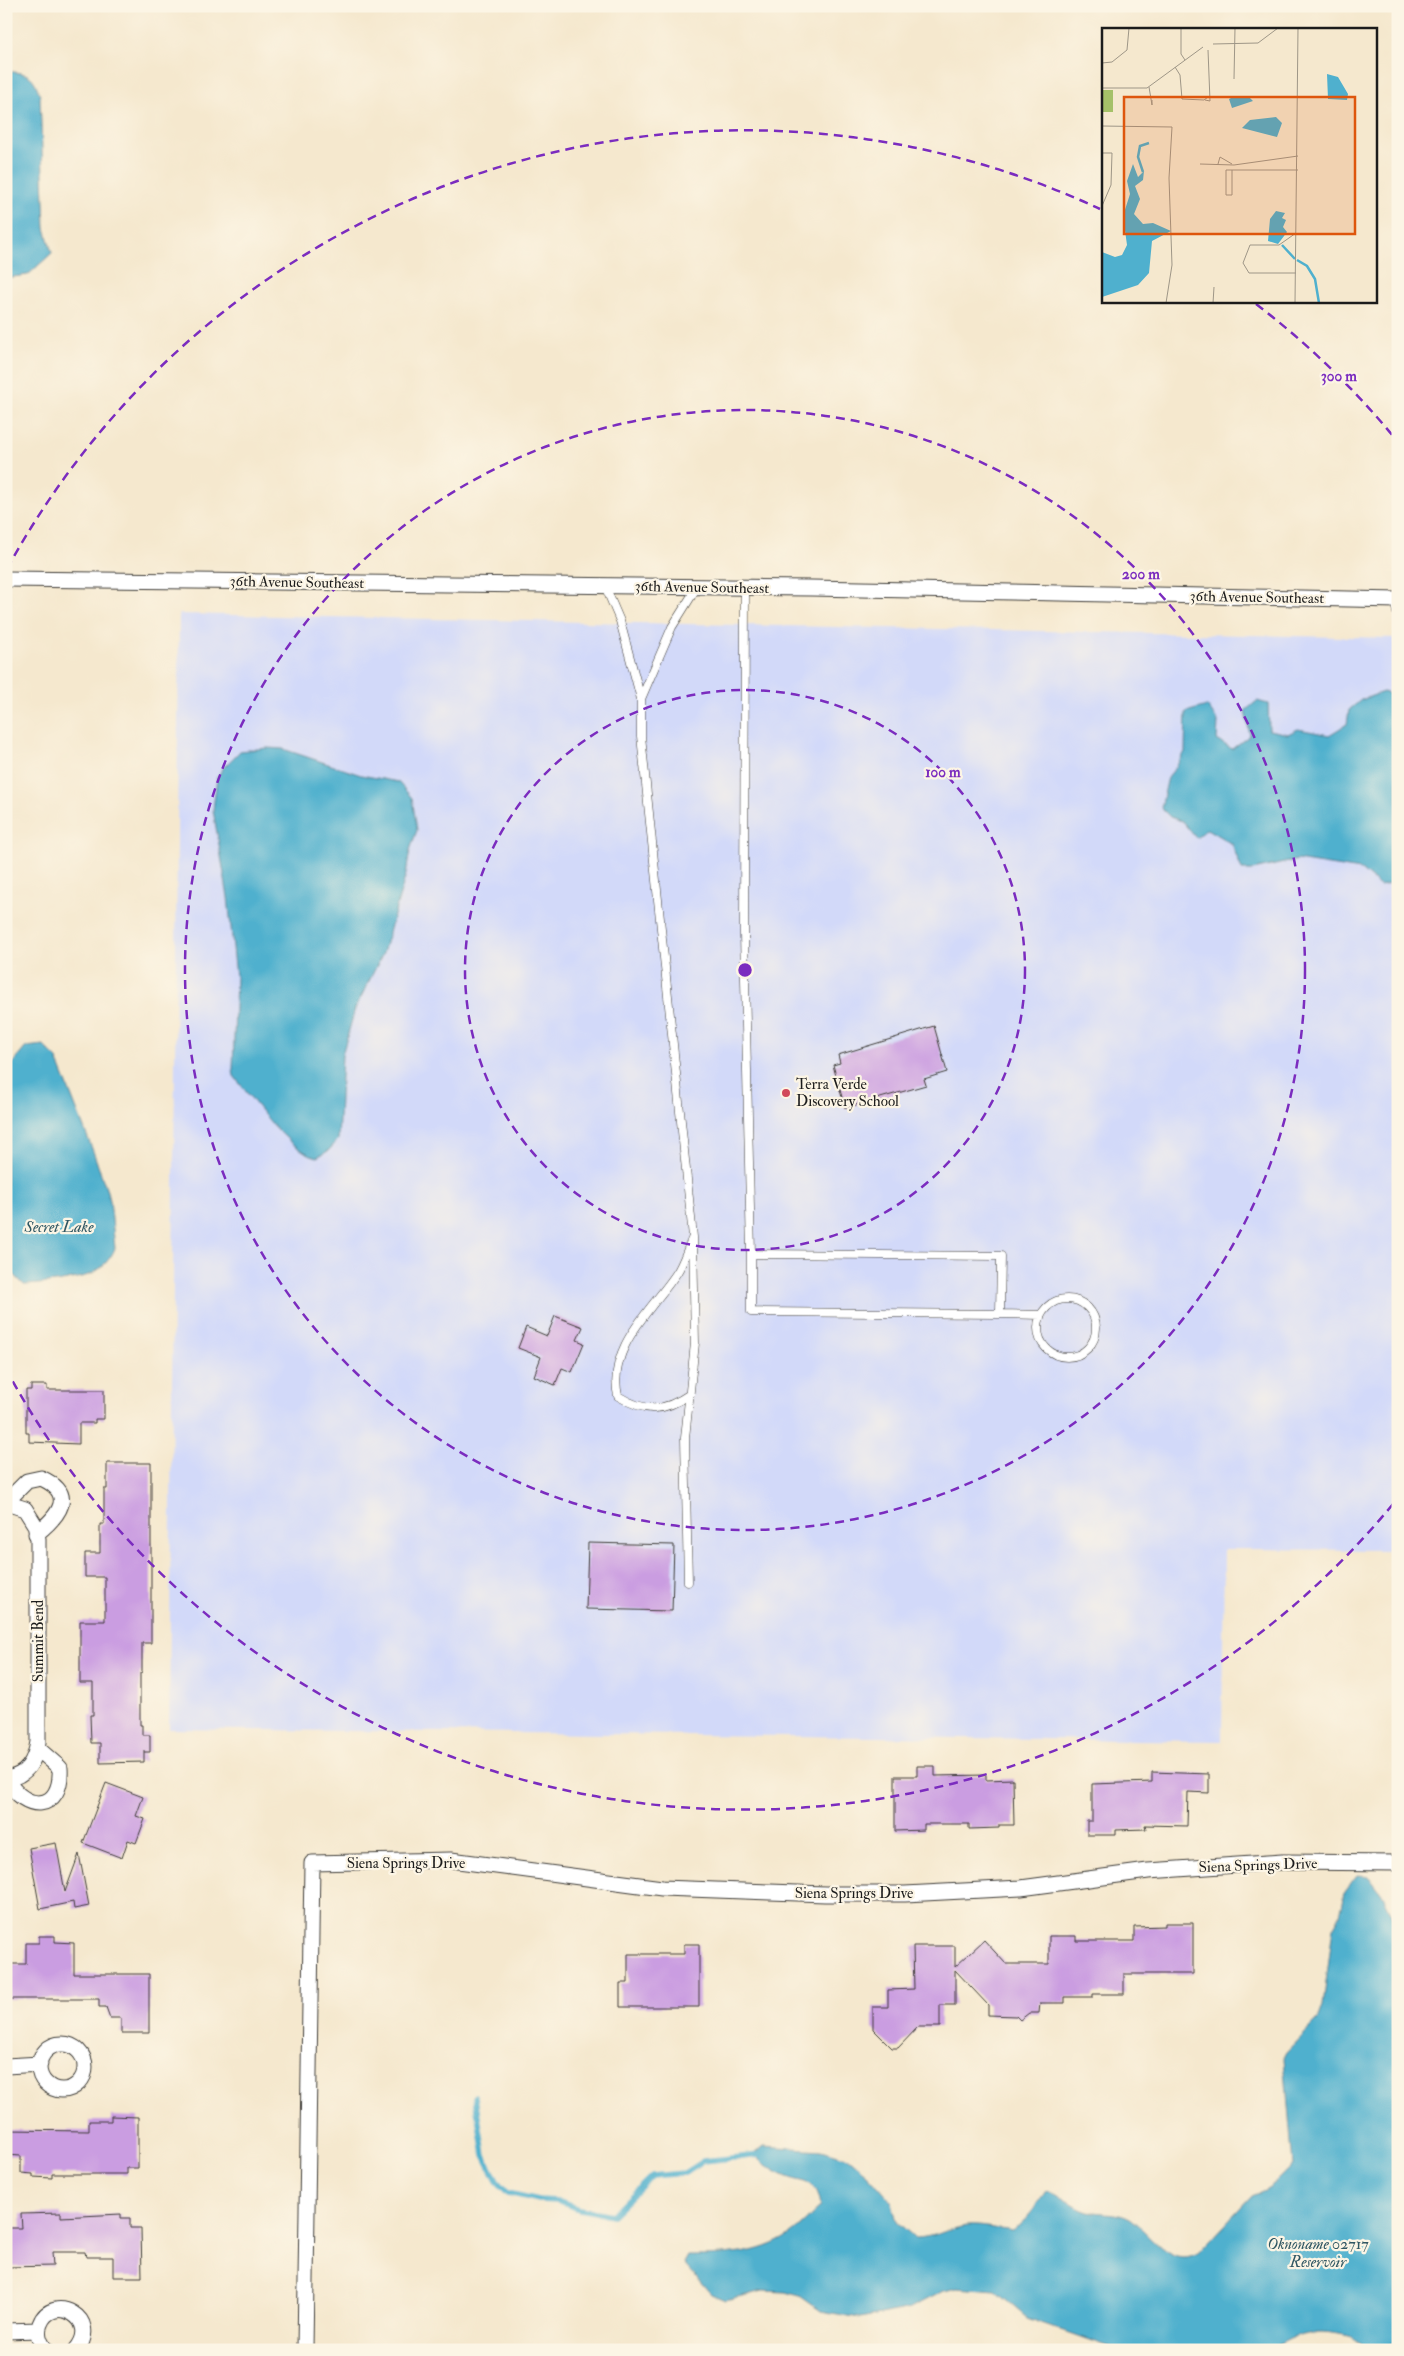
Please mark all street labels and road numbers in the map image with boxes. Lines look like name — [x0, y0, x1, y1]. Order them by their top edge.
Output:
street label: 36th Avenue Southeast — [230, 572, 364, 593]
street label: 36th Avenue Southeast — [635, 577, 769, 598]
street label: 36th Avenue Southeast — [1190, 587, 1324, 608]
street label: Summit Bend — [29, 1599, 48, 1682]
street label: Siena Springs Drive — [347, 1854, 465, 1874]
street label: Siena Springs Drive — [1198, 1854, 1318, 1878]
street label: Siena Springs Drive — [795, 1884, 913, 1904]

